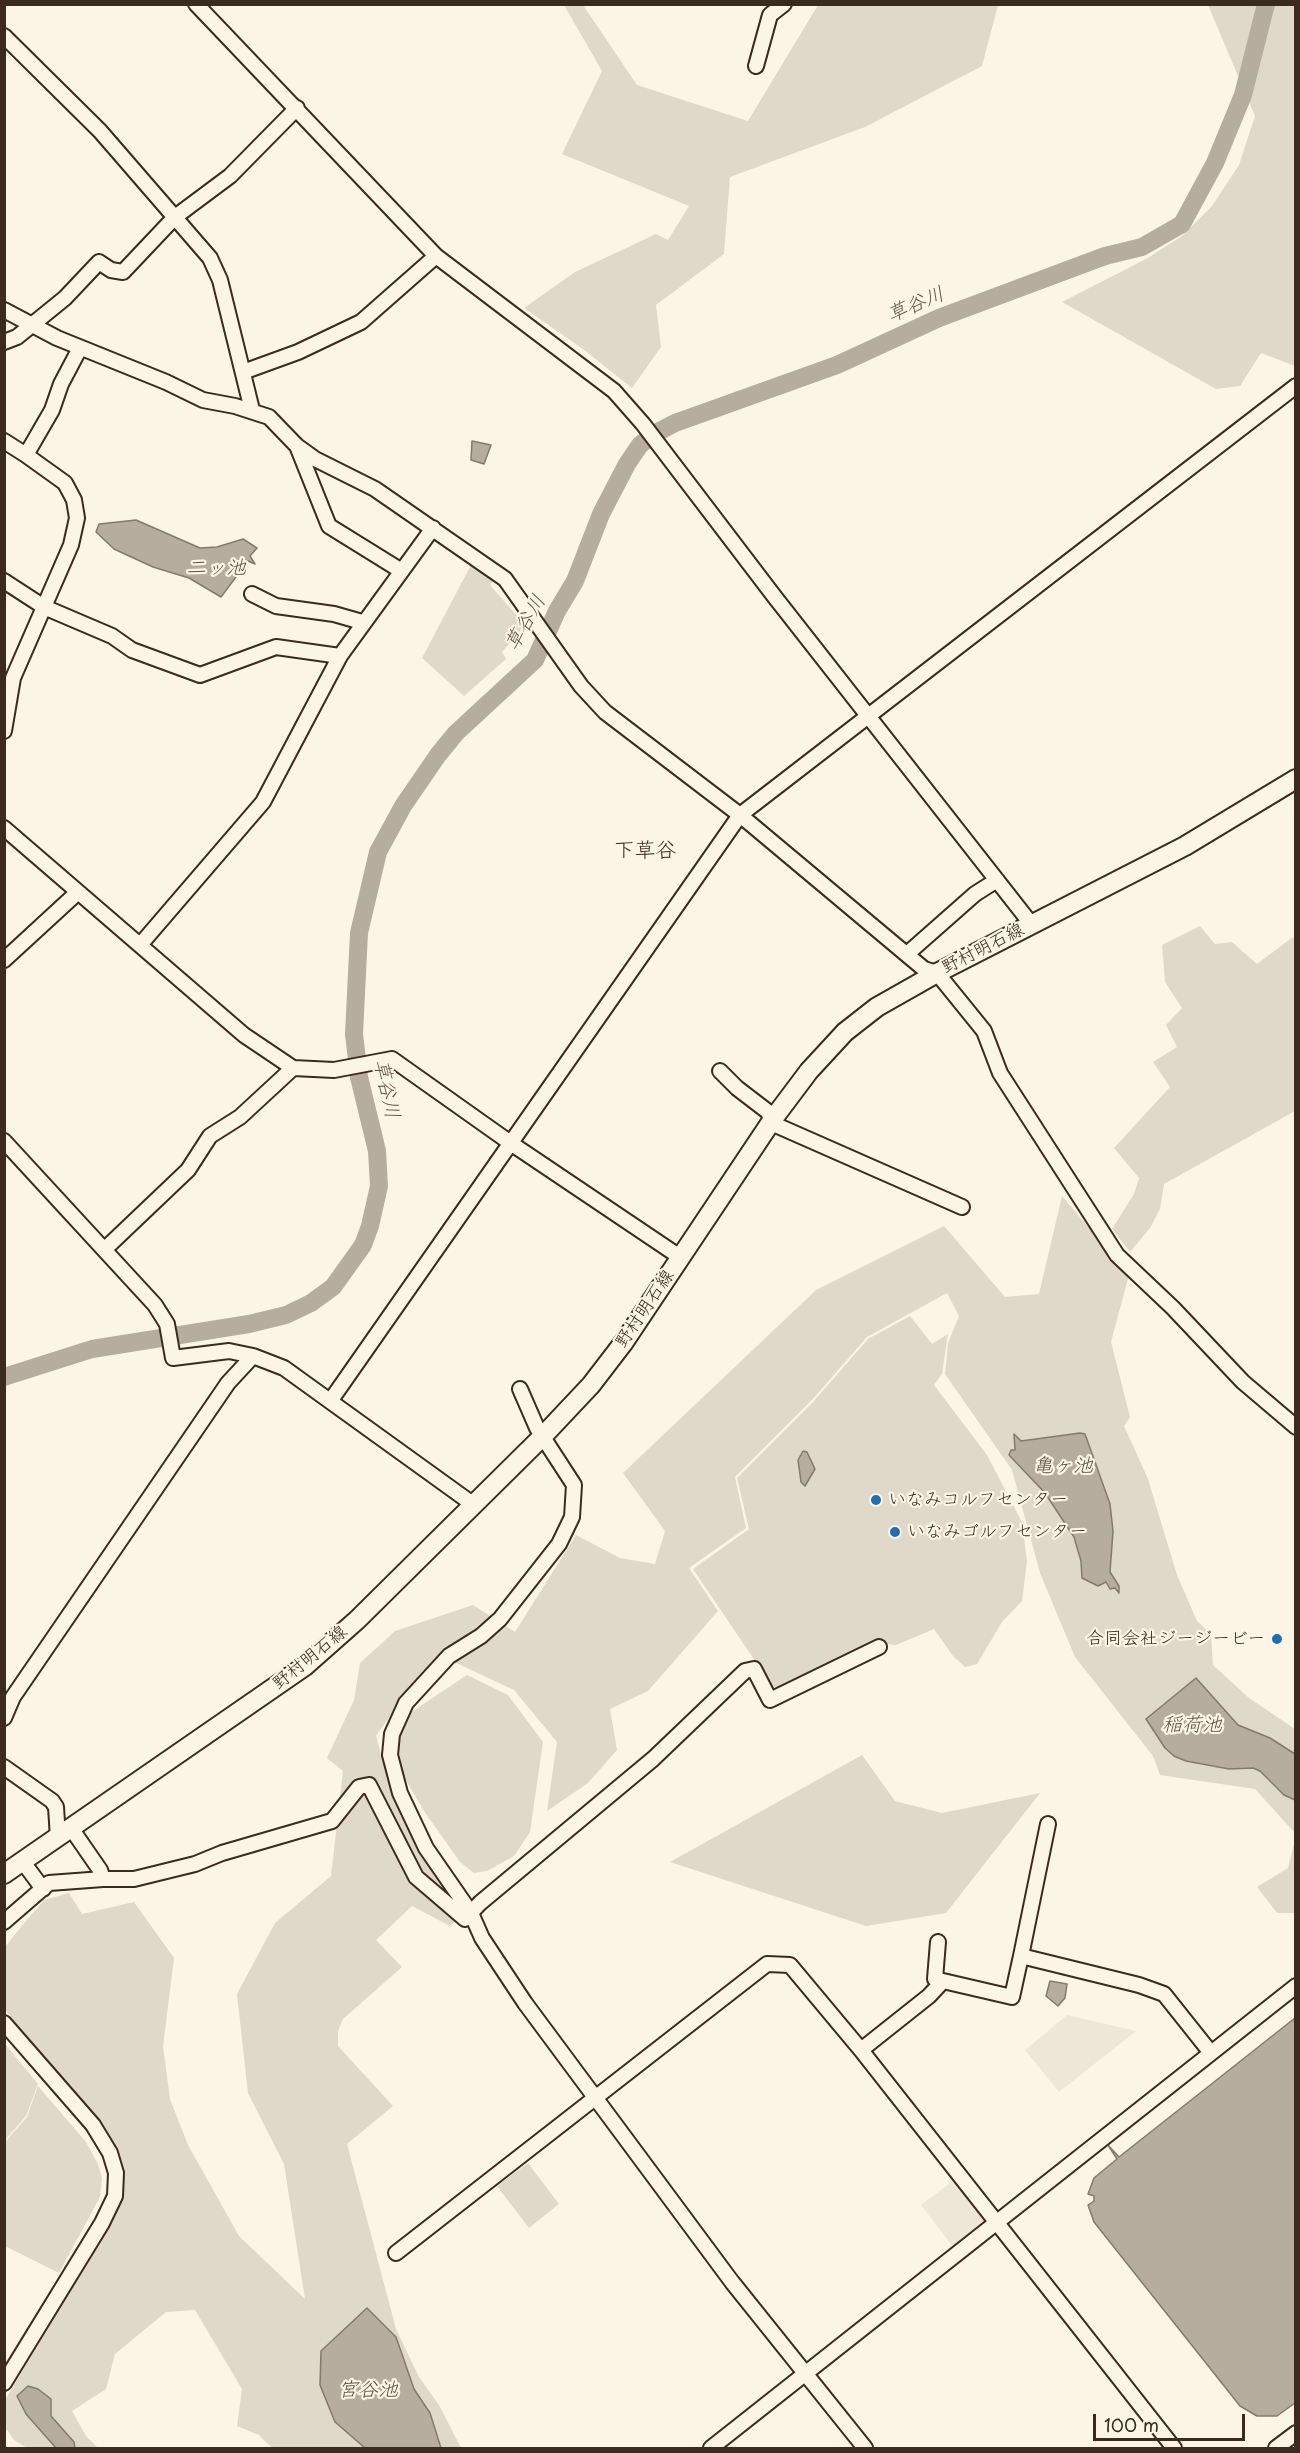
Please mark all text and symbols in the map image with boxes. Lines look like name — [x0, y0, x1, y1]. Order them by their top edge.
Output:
water label: 草谷川 — [884, 282, 948, 328]
water label: 二ッ池 — [186, 556, 246, 580]
water label: 草谷川 — [501, 591, 551, 655]
district label: 下草谷 — [614, 838, 676, 864]
street label: 野村明石線 — [938, 919, 1028, 979]
water label: 草谷川 — [368, 1057, 404, 1121]
street label: 野村明石線 — [611, 1266, 679, 1352]
water label: 亀ヶ池 — [1033, 1454, 1093, 1478]
place label: いなみコルフセンター — [888, 1489, 1068, 1511]
marker: いなみコルフセンター — [869, 1493, 883, 1507]
place label: いなみゴルフセンター — [907, 1521, 1087, 1543]
marker: いなみゴルフセンター — [888, 1525, 902, 1539]
street label: 野村明石線 — [268, 1621, 352, 1695]
place label: 合同会社ジージービー — [1086, 1628, 1265, 1650]
marker: 合同会社ジージービー — [1270, 1632, 1284, 1646]
water label: 稲荷池 — [1162, 1713, 1222, 1737]
water label: 宮谷池 — [338, 2378, 398, 2402]
scale bar — [1096, 2402, 1248, 2440]
text: 100 m — [1104, 2411, 1159, 2438]

